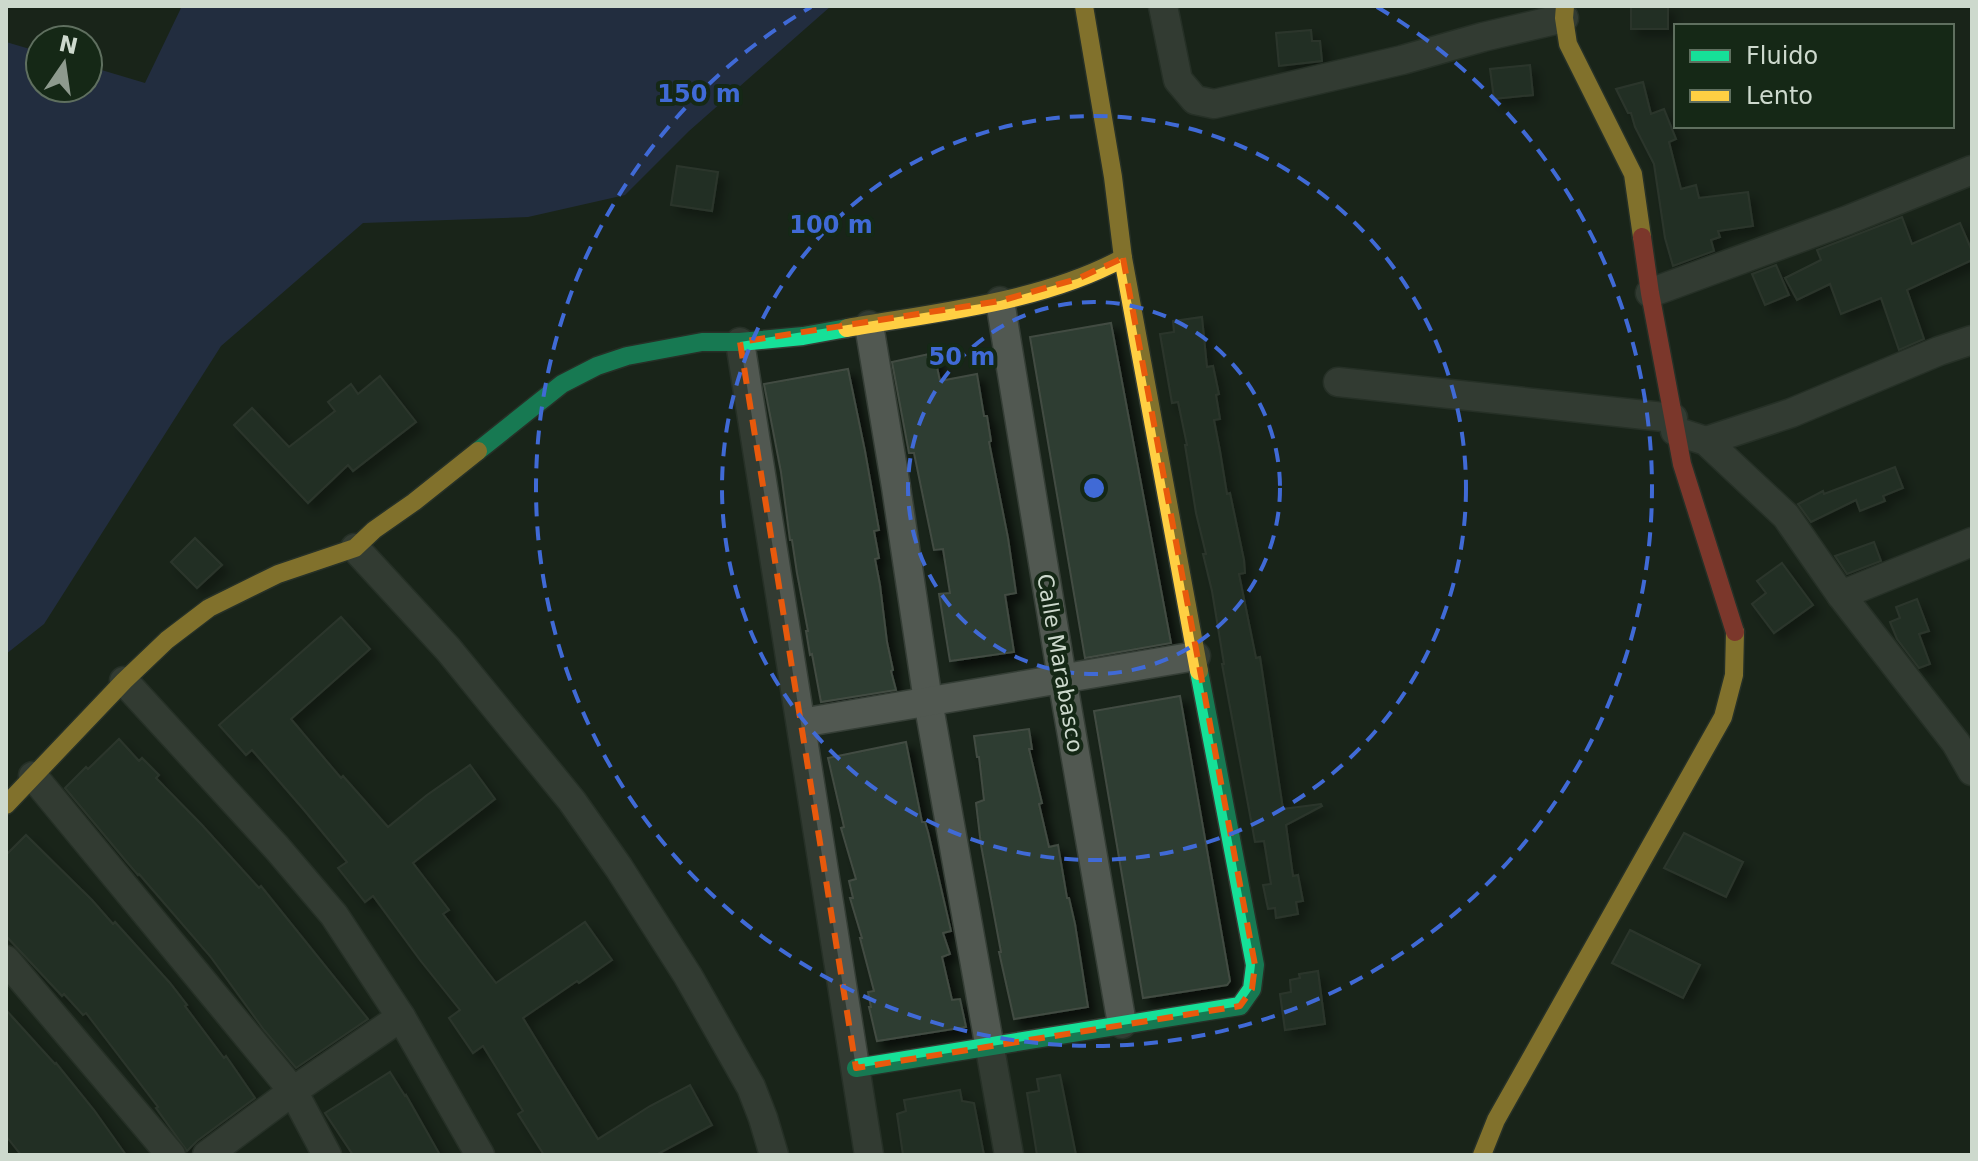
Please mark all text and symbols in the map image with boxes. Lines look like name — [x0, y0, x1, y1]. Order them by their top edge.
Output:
north arrow — [24, 24, 104, 104]
legend — [1674, 24, 1954, 128]
text: N — [57, 31, 80, 59]
text: Fluido — [1746, 42, 1818, 70]
text: 150 m — [657, 80, 741, 108]
text: Lento — [1746, 82, 1813, 110]
text: 100 m — [789, 211, 873, 239]
text: 50 m — [929, 343, 995, 371]
centre of rings — [1080, 474, 1108, 502]
street label: Calle Marabasco — [1032, 572, 1088, 754]

